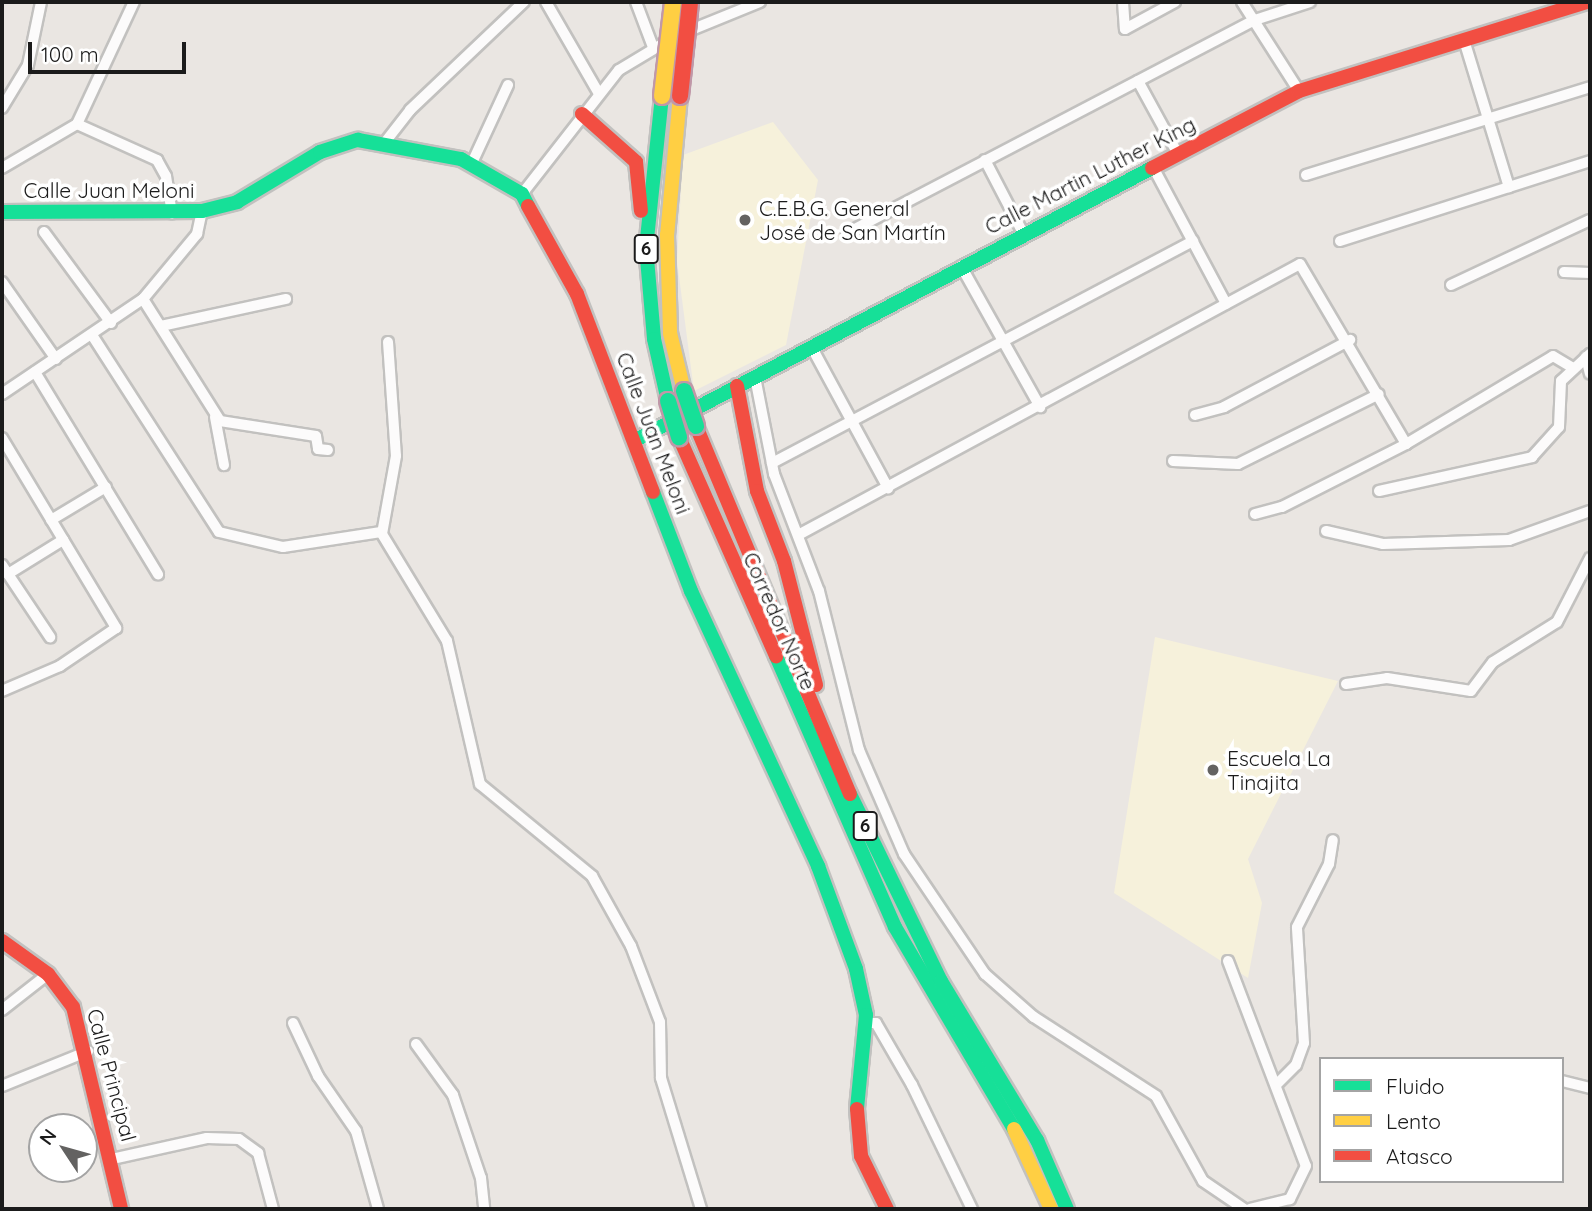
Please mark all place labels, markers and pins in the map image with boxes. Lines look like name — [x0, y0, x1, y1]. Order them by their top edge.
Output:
place label: C.E.B.G. General José de San Martín — [759, 195, 946, 245]
marker: C.E.B.G. General José de San Martín — [737, 212, 753, 228]
place label: Escuela La Tinajita — [1227, 745, 1331, 795]
marker: Escuela La Tinajita — [1205, 762, 1221, 778]

